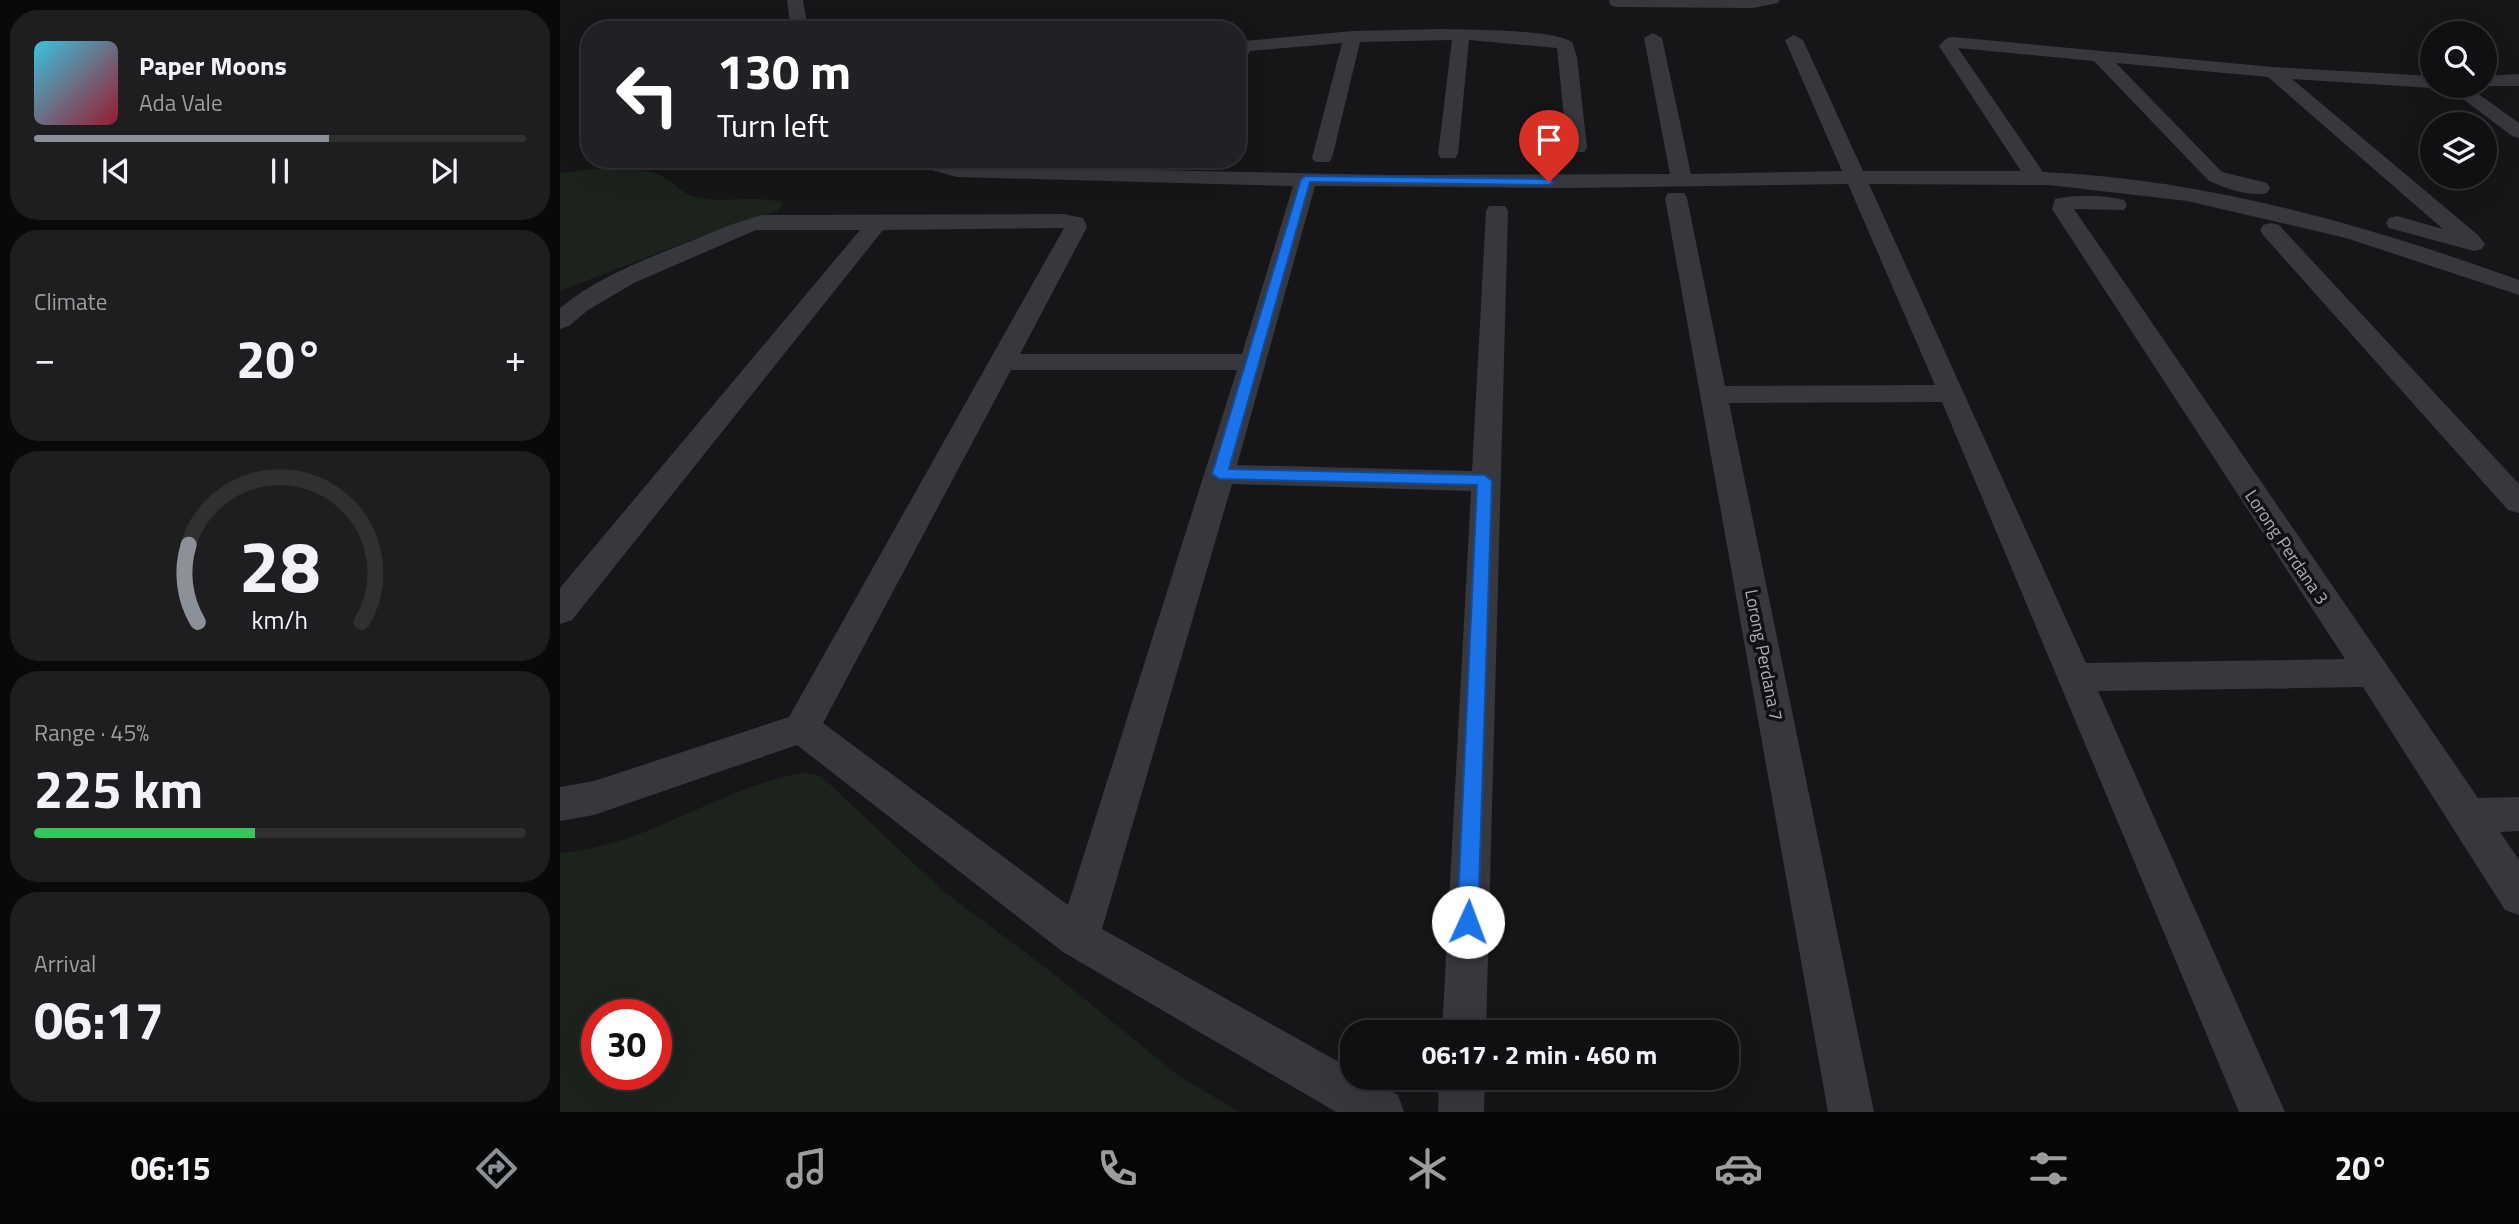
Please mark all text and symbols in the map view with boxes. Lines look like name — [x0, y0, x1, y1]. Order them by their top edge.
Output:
map controls — [2420, 21, 2497, 189]
button: search — [2420, 21, 2497, 98]
text: 130 m — [717, 33, 851, 108]
text: Paper Moons — [139, 46, 287, 85]
icon: left — [602, 49, 693, 140]
text: Ada Vale — [139, 85, 223, 120]
text: Turn left — [717, 101, 829, 149]
pin — [1519, 110, 1579, 182]
button: layers — [2420, 112, 2497, 189]
icon: arrive — [1530, 121, 1568, 159]
icon: previous — [97, 152, 135, 190]
icon: pause — [261, 152, 299, 190]
icon: next — [425, 152, 463, 190]
text: Climate — [34, 284, 107, 319]
text: 20° — [236, 319, 324, 398]
text: − — [34, 329, 55, 387]
text: + — [505, 329, 526, 387]
street label: Lorong Perdana 3 — [2239, 484, 2335, 610]
text: 28 — [239, 510, 321, 620]
street label: Lorong Perdana 7 — [1738, 587, 1790, 723]
text: km/h — [252, 601, 308, 639]
text: Range · 45% — [34, 715, 149, 750]
text: 225 km — [34, 749, 203, 828]
position arrow — [1431, 885, 1505, 959]
text: Arrival — [34, 946, 96, 981]
text: 06:17 — [34, 980, 164, 1059]
speed limit sign: 30 — [581, 999, 672, 1090]
text: 06:17 · 2 min · 460 m — [1422, 1035, 1657, 1074]
text: 06:15 — [131, 1144, 211, 1192]
icon: directions — [472, 1144, 521, 1193]
icon: music — [782, 1144, 831, 1193]
icon: phone — [1093, 1144, 1142, 1193]
icon: climate — [1403, 1144, 1452, 1193]
icon: car — [1714, 1144, 1763, 1193]
icon: filters — [2024, 1144, 2073, 1193]
text: 20° — [2334, 1144, 2388, 1192]

